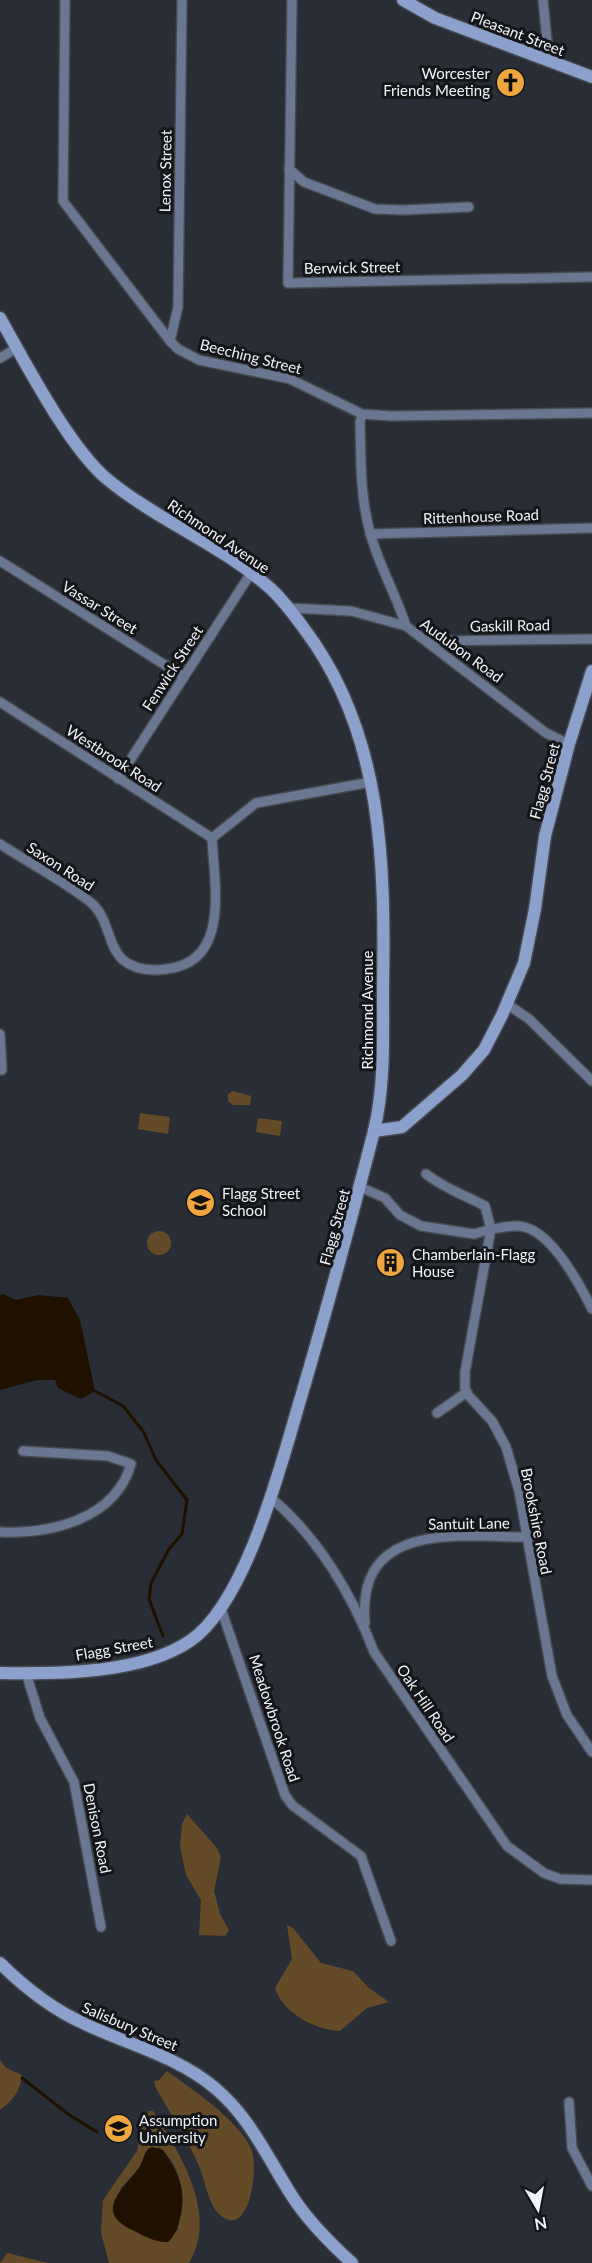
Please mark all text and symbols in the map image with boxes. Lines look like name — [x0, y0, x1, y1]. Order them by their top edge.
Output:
street label: Pleasant Street — [469, 7, 568, 59]
place label: Worcester Friends Meeting — [383, 64, 491, 99]
church icon: Worcester Friends Meeting — [495, 66, 527, 98]
street label: Lenox Street — [155, 129, 175, 212]
street label: Berwick Street — [304, 257, 401, 277]
street label: Beeching Street — [198, 335, 304, 377]
street label: Richmond Avenue — [165, 495, 273, 577]
street label: Rittenhouse Road — [423, 505, 539, 527]
street label: Vassar Street — [59, 577, 142, 638]
street label: Audubon Road — [417, 614, 507, 686]
street label: Gaskill Road — [470, 615, 550, 635]
street label: Fenwick Street — [138, 622, 206, 714]
street label: Westbrook Road — [63, 721, 165, 795]
street label: Flagg Street — [525, 740, 563, 821]
street label: Saxon Road — [24, 838, 98, 894]
street label: Richmond Avenue — [358, 950, 376, 1070]
place label: Flagg Street School — [222, 1184, 301, 1219]
school or university icon: Flagg Street School — [185, 1186, 217, 1218]
street label: Flagg Street — [315, 1186, 353, 1267]
place label: Chamberlain-Flagg House — [412, 1245, 536, 1280]
building icon: Chamberlain-Flagg House — [375, 1247, 407, 1279]
street label: Brookshire Road — [518, 1466, 556, 1576]
street label: Santuit Lane — [428, 1513, 510, 1533]
street label: Flagg Street — [74, 1632, 155, 1664]
street label: Meadowbrook Road — [246, 1652, 304, 1784]
street label: Oak Hill Road — [393, 1661, 459, 1745]
street label: Denison Road — [80, 1781, 116, 1875]
street label: Salisbury Street — [80, 1998, 181, 2054]
place label: Assumption University — [139, 2111, 217, 2146]
school or university icon: Assumption University — [102, 2113, 134, 2145]
north arrow — [508, 2179, 568, 2239]
text: N — [533, 2214, 548, 2235]

